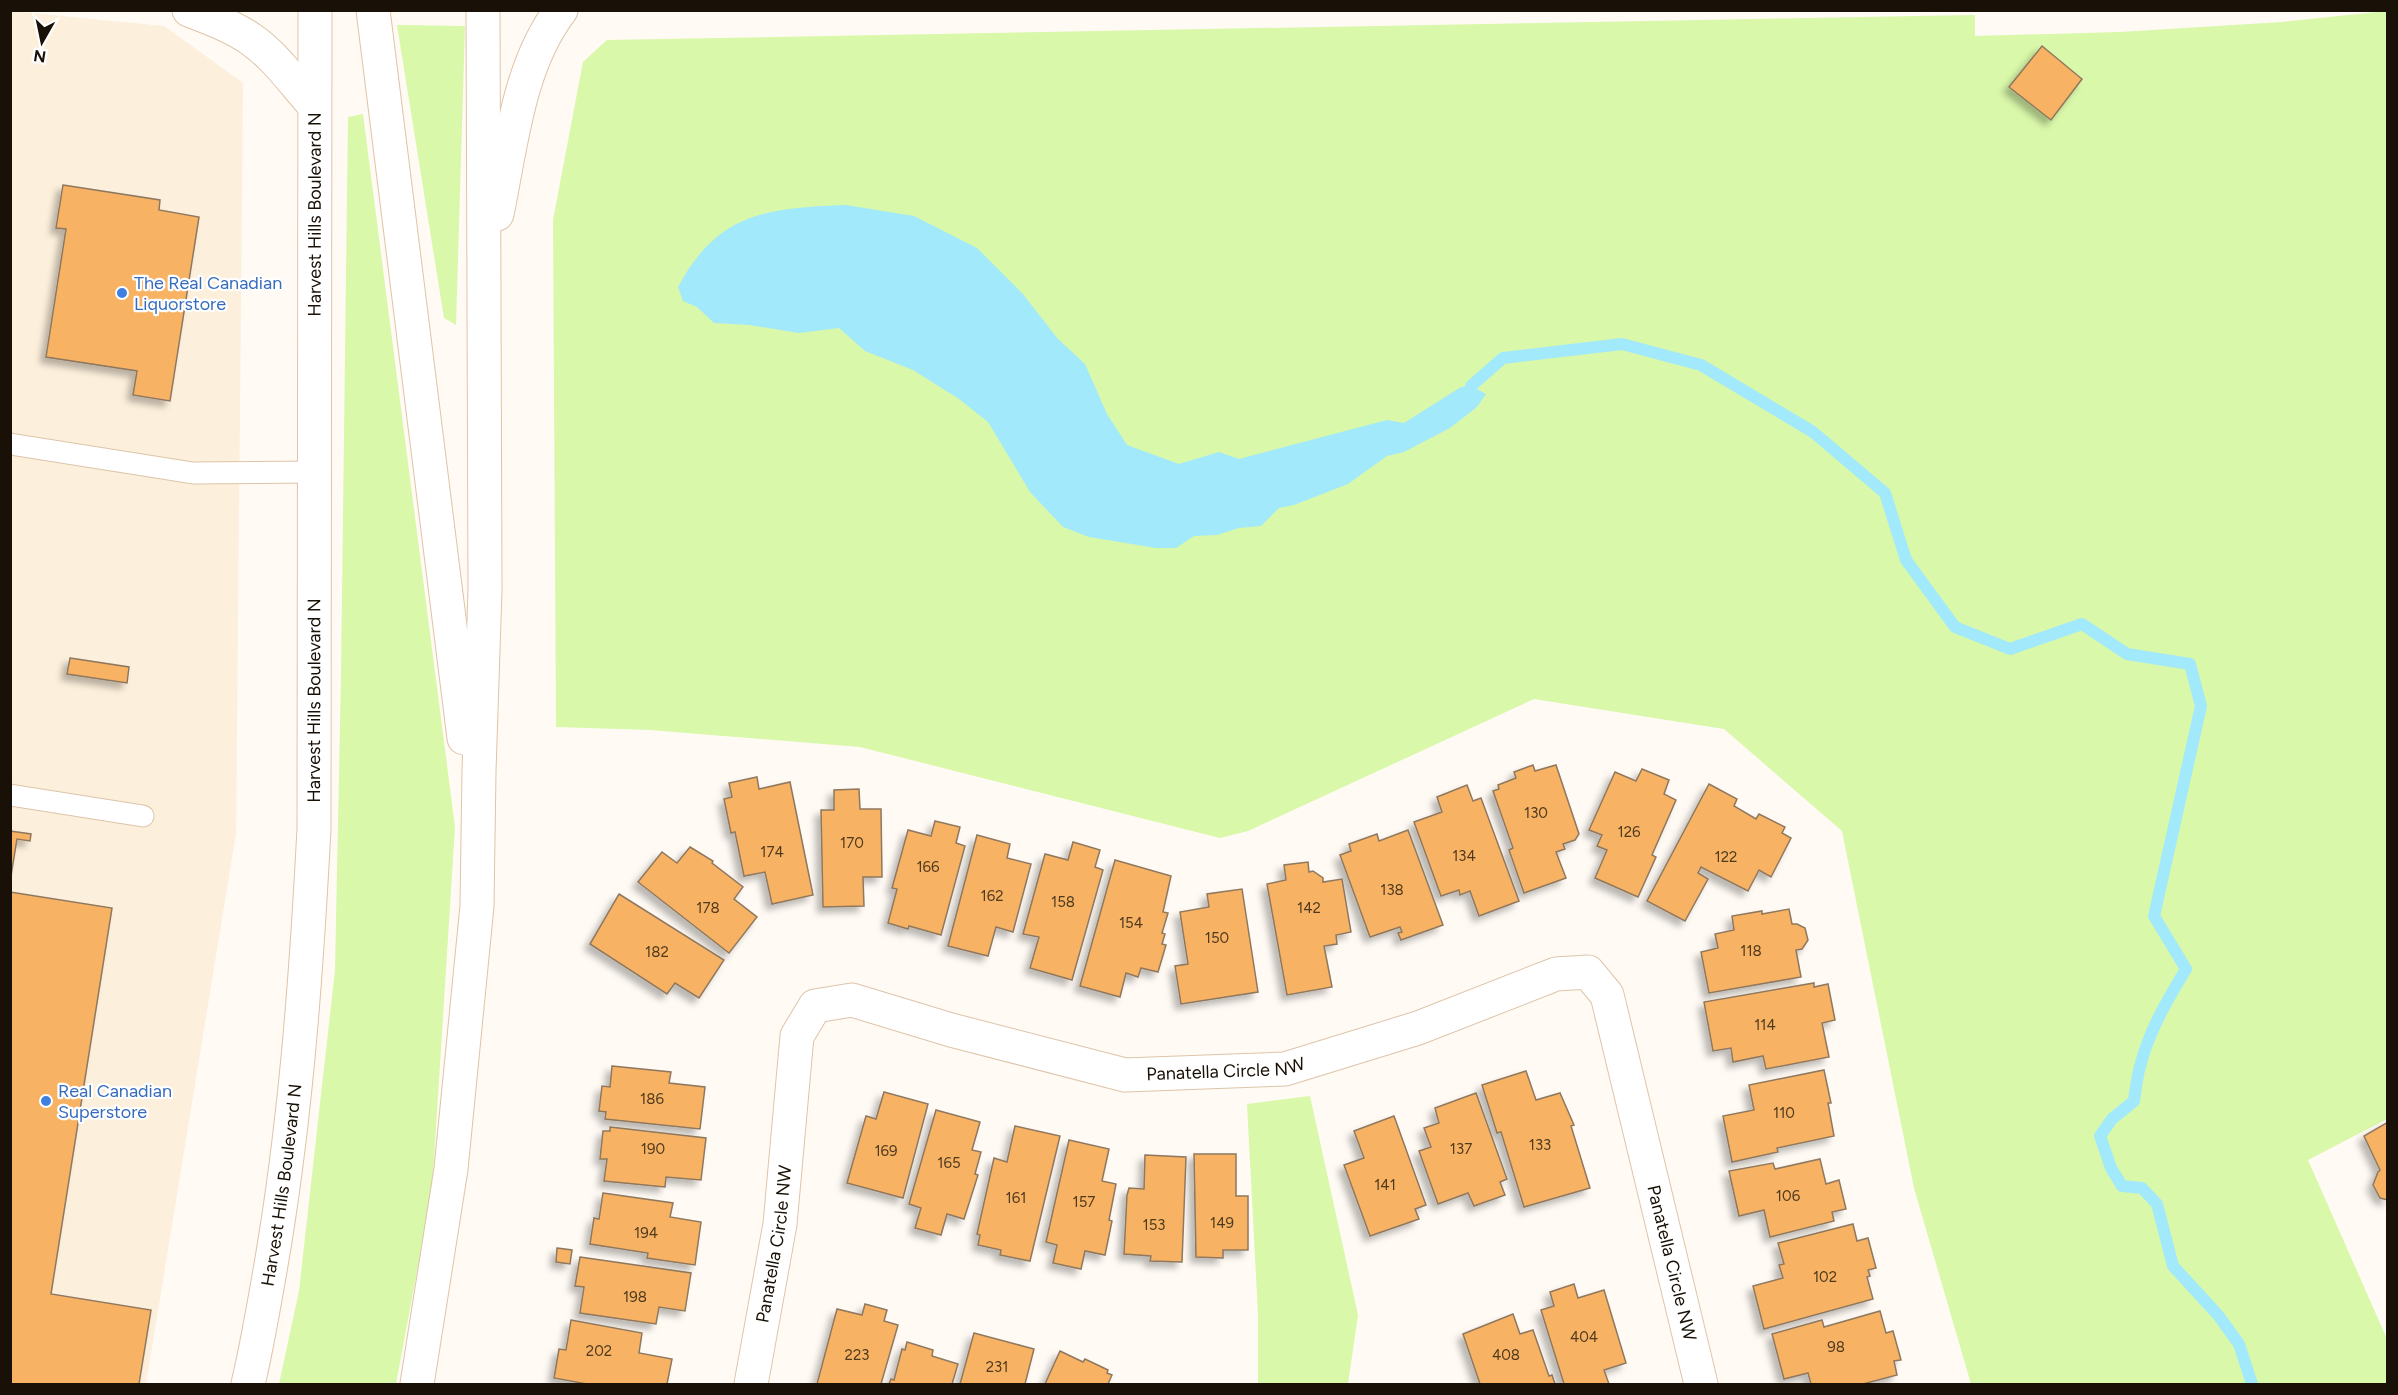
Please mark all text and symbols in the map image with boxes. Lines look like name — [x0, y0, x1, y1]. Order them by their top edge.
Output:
north arrow — [12, 12, 72, 72]
text: N — [32, 46, 47, 67]
street label: Harvest Hills Boulevard N — [304, 112, 326, 317]
place label: The Real Canadian Liquorstore — [134, 272, 282, 315]
marker: The Real Canadian Liquorstore — [115, 286, 129, 300]
street label: Harvest Hills Boulevard N — [303, 598, 325, 803]
house number: 130 — [1524, 804, 1548, 822]
house number: 126 — [1617, 823, 1641, 841]
house number: 170 — [840, 834, 864, 852]
house number: 174 — [760, 843, 784, 861]
house number: 134 — [1452, 847, 1476, 865]
house number: 122 — [1715, 848, 1737, 866]
house number: 166 — [916, 858, 940, 876]
house number: 138 — [1380, 881, 1404, 899]
house number: 162 — [980, 887, 1004, 905]
house number: 158 — [1051, 893, 1075, 911]
house number: 178 — [696, 899, 720, 917]
house number: 142 — [1297, 899, 1321, 917]
house number: 154 — [1119, 914, 1143, 932]
house number: 150 — [1205, 929, 1229, 947]
house number: 118 — [1740, 942, 1762, 960]
house number: 182 — [645, 943, 669, 961]
house number: 114 — [1754, 1016, 1776, 1034]
street label: Panatella Circle NW — [1146, 1052, 1309, 1085]
place label: Real Canadian Superstore — [58, 1080, 172, 1123]
street label: Harvest Hills Boulevard N — [256, 1083, 306, 1288]
house number: 186 — [640, 1090, 664, 1108]
marker: Real Canadian Superstore — [39, 1094, 53, 1108]
house number: 110 — [1773, 1104, 1795, 1122]
house number: 133 — [1529, 1136, 1551, 1154]
house number: 190 — [641, 1140, 665, 1158]
house number: 137 — [1450, 1140, 1472, 1158]
house number: 169 — [874, 1142, 898, 1160]
house number: 165 — [937, 1154, 961, 1172]
street label: Panatella Circle NW — [751, 1163, 796, 1325]
house number: 141 — [1374, 1176, 1396, 1194]
street label: Panatella Circle NW — [1642, 1183, 1701, 1344]
house number: 106 — [1776, 1187, 1801, 1205]
house number: 161 — [1006, 1189, 1026, 1207]
house number: 157 — [1073, 1193, 1095, 1211]
house number: 149 — [1210, 1214, 1234, 1232]
house number: 153 — [1143, 1216, 1165, 1234]
house number: 194 — [634, 1224, 658, 1242]
house number: 102 — [1813, 1268, 1837, 1286]
house number: 198 — [623, 1288, 647, 1306]
house number: 404 — [1570, 1328, 1598, 1346]
house number: 98 — [1827, 1338, 1845, 1356]
house number: 202 — [586, 1342, 612, 1360]
house number: 223 — [845, 1346, 869, 1364]
house number: 408 — [1492, 1346, 1520, 1364]
house number: 231 — [986, 1358, 1008, 1376]

